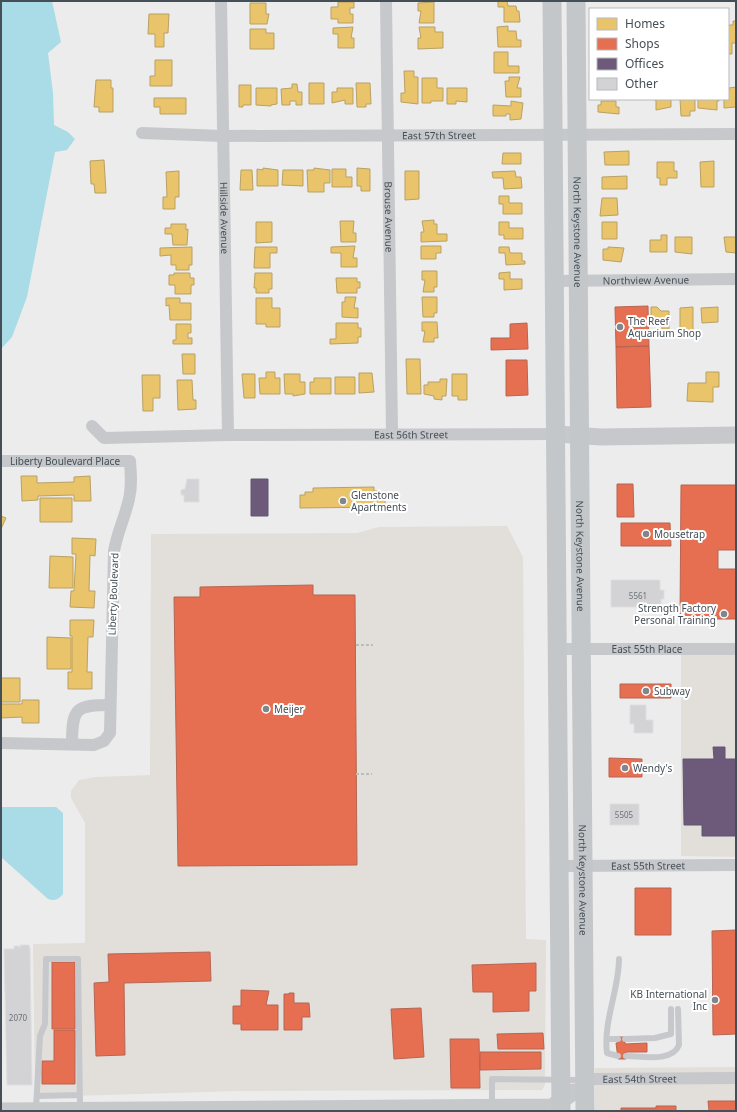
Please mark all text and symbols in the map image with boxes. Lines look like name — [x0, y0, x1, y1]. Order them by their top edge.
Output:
legend — [589, 8, 729, 100]
text: Homes — [625, 15, 665, 32]
text: Shops — [625, 35, 660, 52]
text: Offices — [625, 55, 664, 72]
text: Other — [625, 75, 658, 92]
street label: East 57th Street — [402, 128, 476, 142]
street label: North Keystone Avenue — [570, 176, 585, 288]
street label: Brouse Avenue — [382, 181, 396, 253]
street label: Hillside Avenue — [217, 182, 232, 255]
street label: Northview Avenue — [603, 273, 690, 287]
place label: The Reef Aquarium Shop — [628, 314, 701, 340]
marker: The Reef Aquarium Shop — [615, 322, 625, 332]
street label: East 56th Street — [374, 427, 448, 442]
street label: Liberty Boulevard Place — [10, 454, 120, 468]
place label: Glenstone Apartments — [351, 488, 407, 514]
marker: Glenstone Apartments — [338, 496, 348, 506]
street label: North Keystone Avenue — [573, 500, 588, 612]
place label: Mousetrap — [654, 527, 705, 541]
marker: Mousetrap — [641, 529, 651, 539]
street label: Liberty Boulevard — [105, 552, 121, 636]
house number: 5561 — [629, 590, 647, 601]
place label: Strength Factory Personal Training — [634, 601, 717, 627]
marker: Strength Factory Personal Training — [719, 609, 729, 619]
street label: East 55th Place — [612, 642, 683, 656]
place label: Subway — [654, 684, 691, 698]
marker: Subway — [641, 686, 651, 696]
place label: Meijer — [274, 702, 304, 716]
marker: Meijer — [261, 704, 271, 714]
place label: Wendy's — [633, 761, 673, 775]
marker: Wendy's — [620, 763, 630, 773]
house number: 5505 — [615, 809, 634, 820]
street label: North Keystone Avenue — [576, 824, 591, 936]
street label: East 55th Street — [611, 858, 685, 873]
place label: KB International Inc — [630, 987, 707, 1013]
marker: KB International Inc — [710, 995, 720, 1005]
house number: 2070 — [9, 1012, 28, 1023]
street label: East 54th Street — [602, 1071, 677, 1086]

